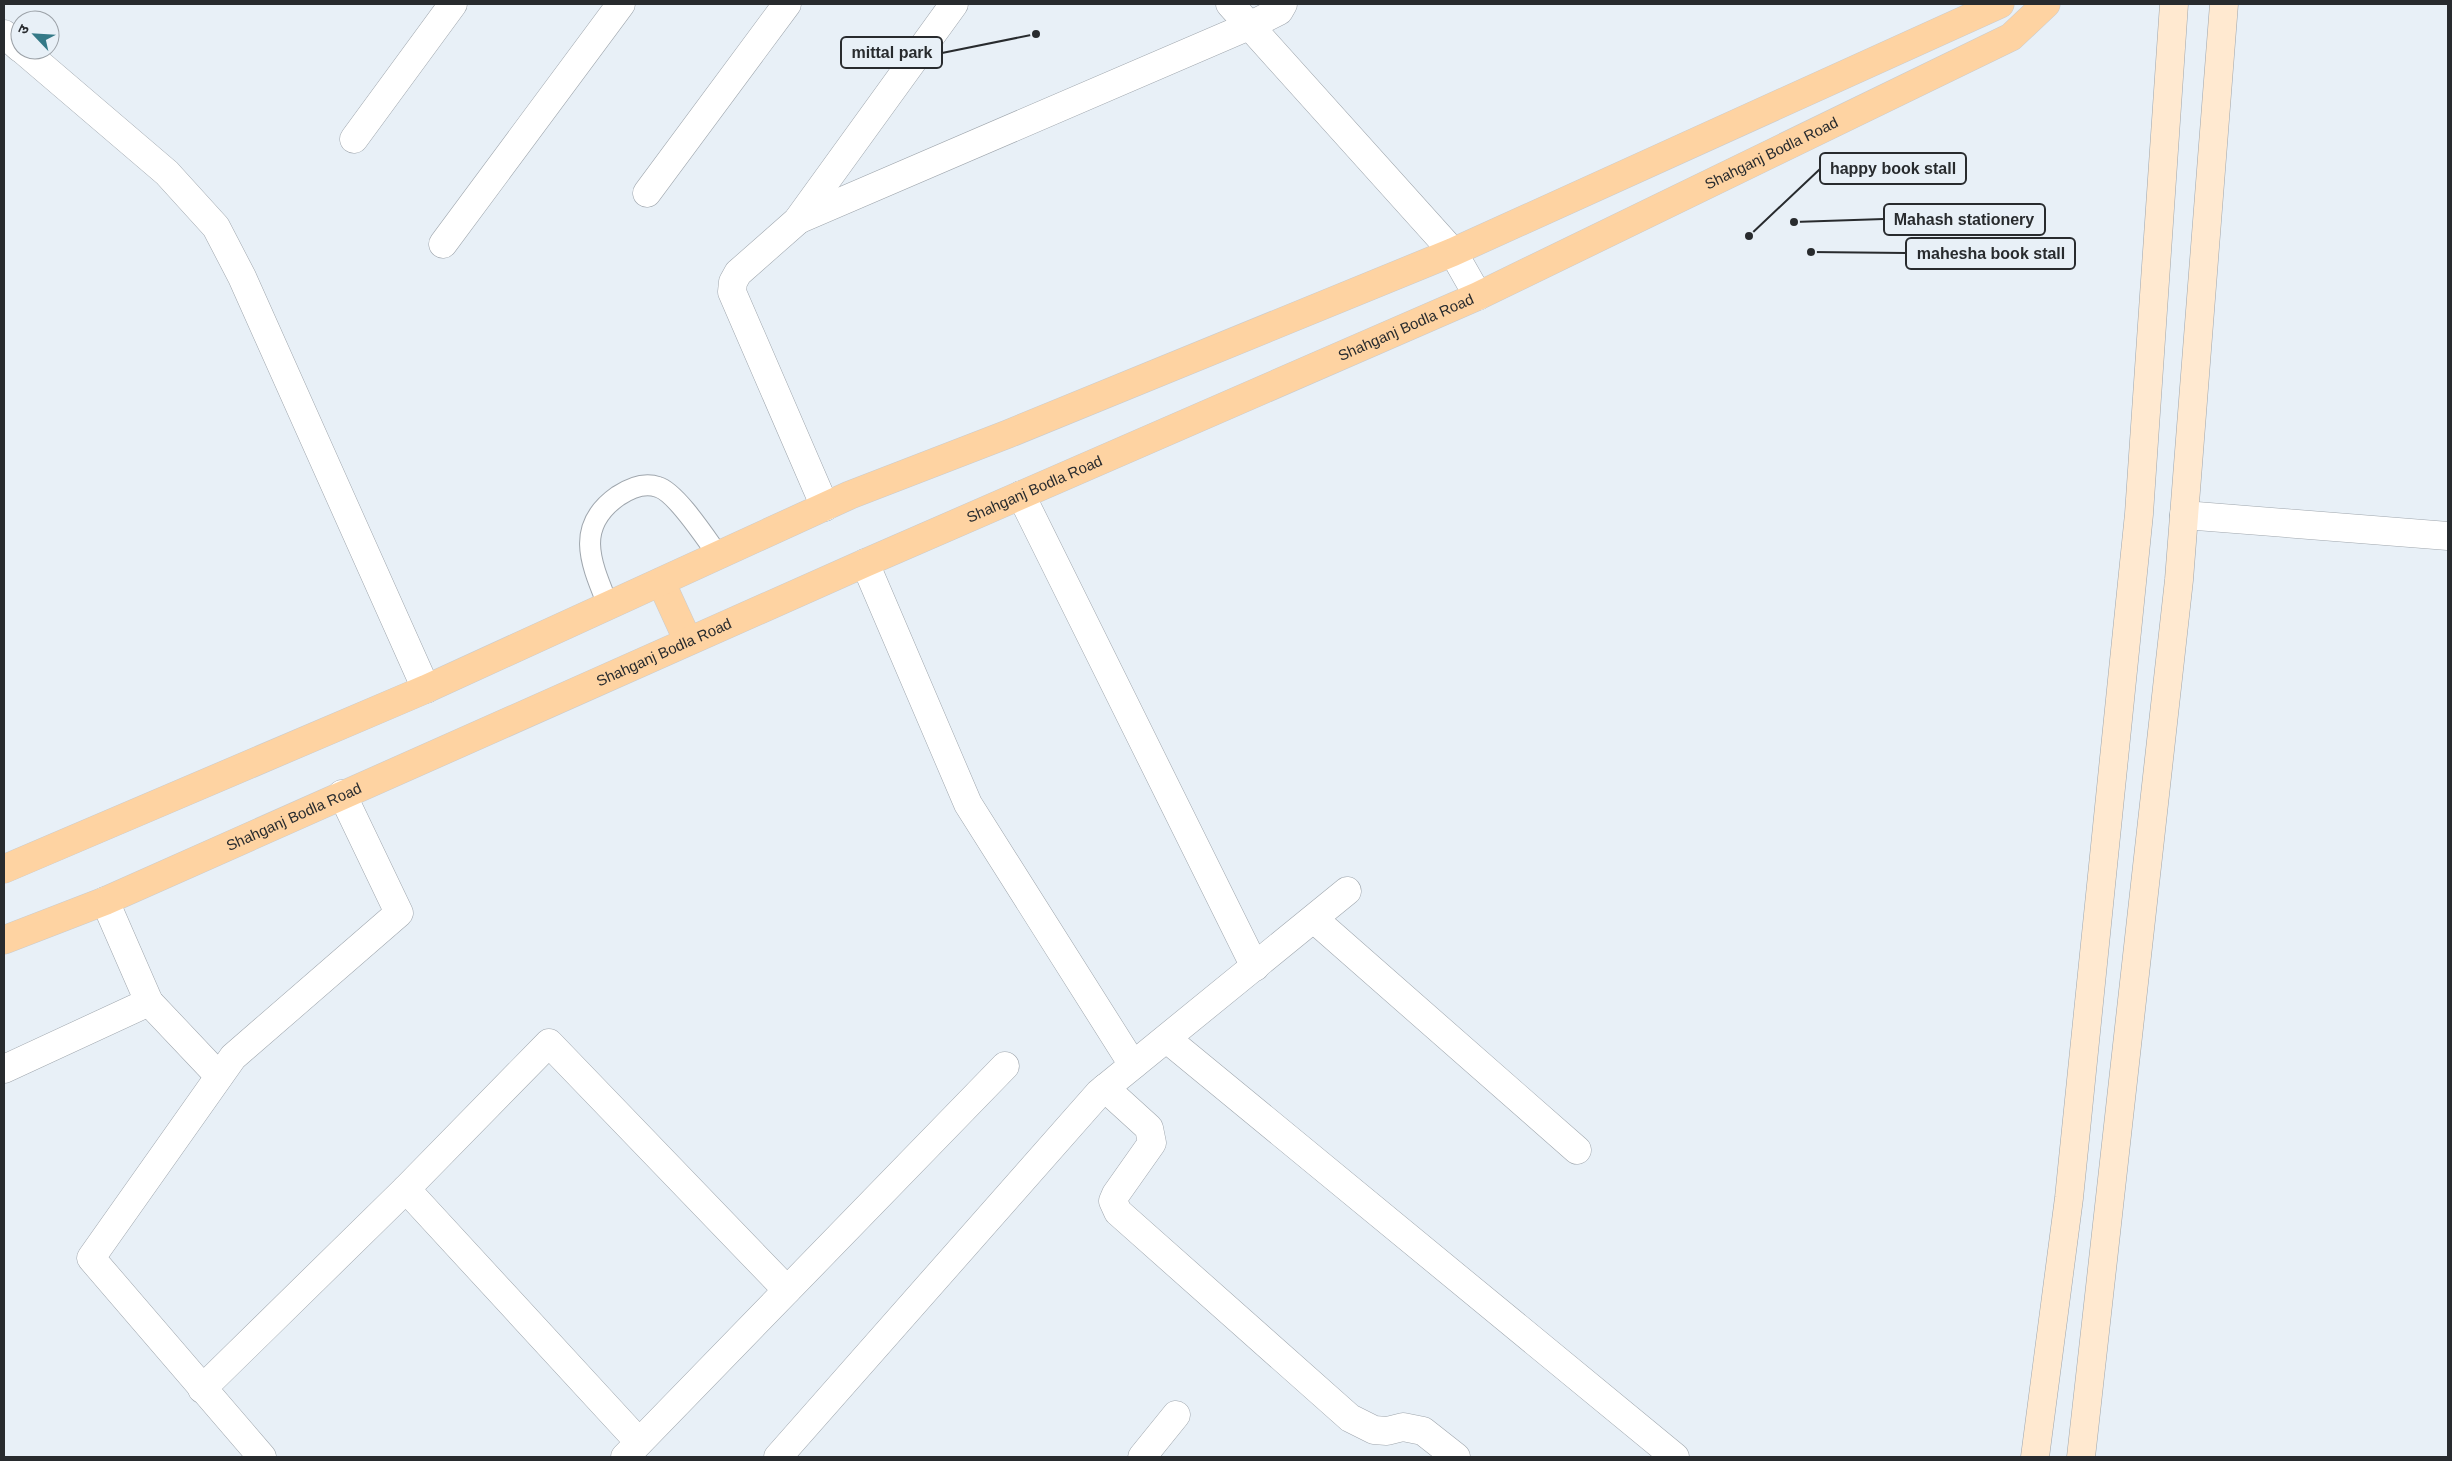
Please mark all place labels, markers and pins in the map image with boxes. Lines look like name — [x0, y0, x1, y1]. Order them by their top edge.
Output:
callout: mittal park — [841, 37, 942, 68]
callout: happy book stall — [1820, 153, 1966, 184]
callout: Mahash stationery — [1884, 204, 2045, 235]
callout: mahesha book stall — [1906, 238, 2075, 269]

